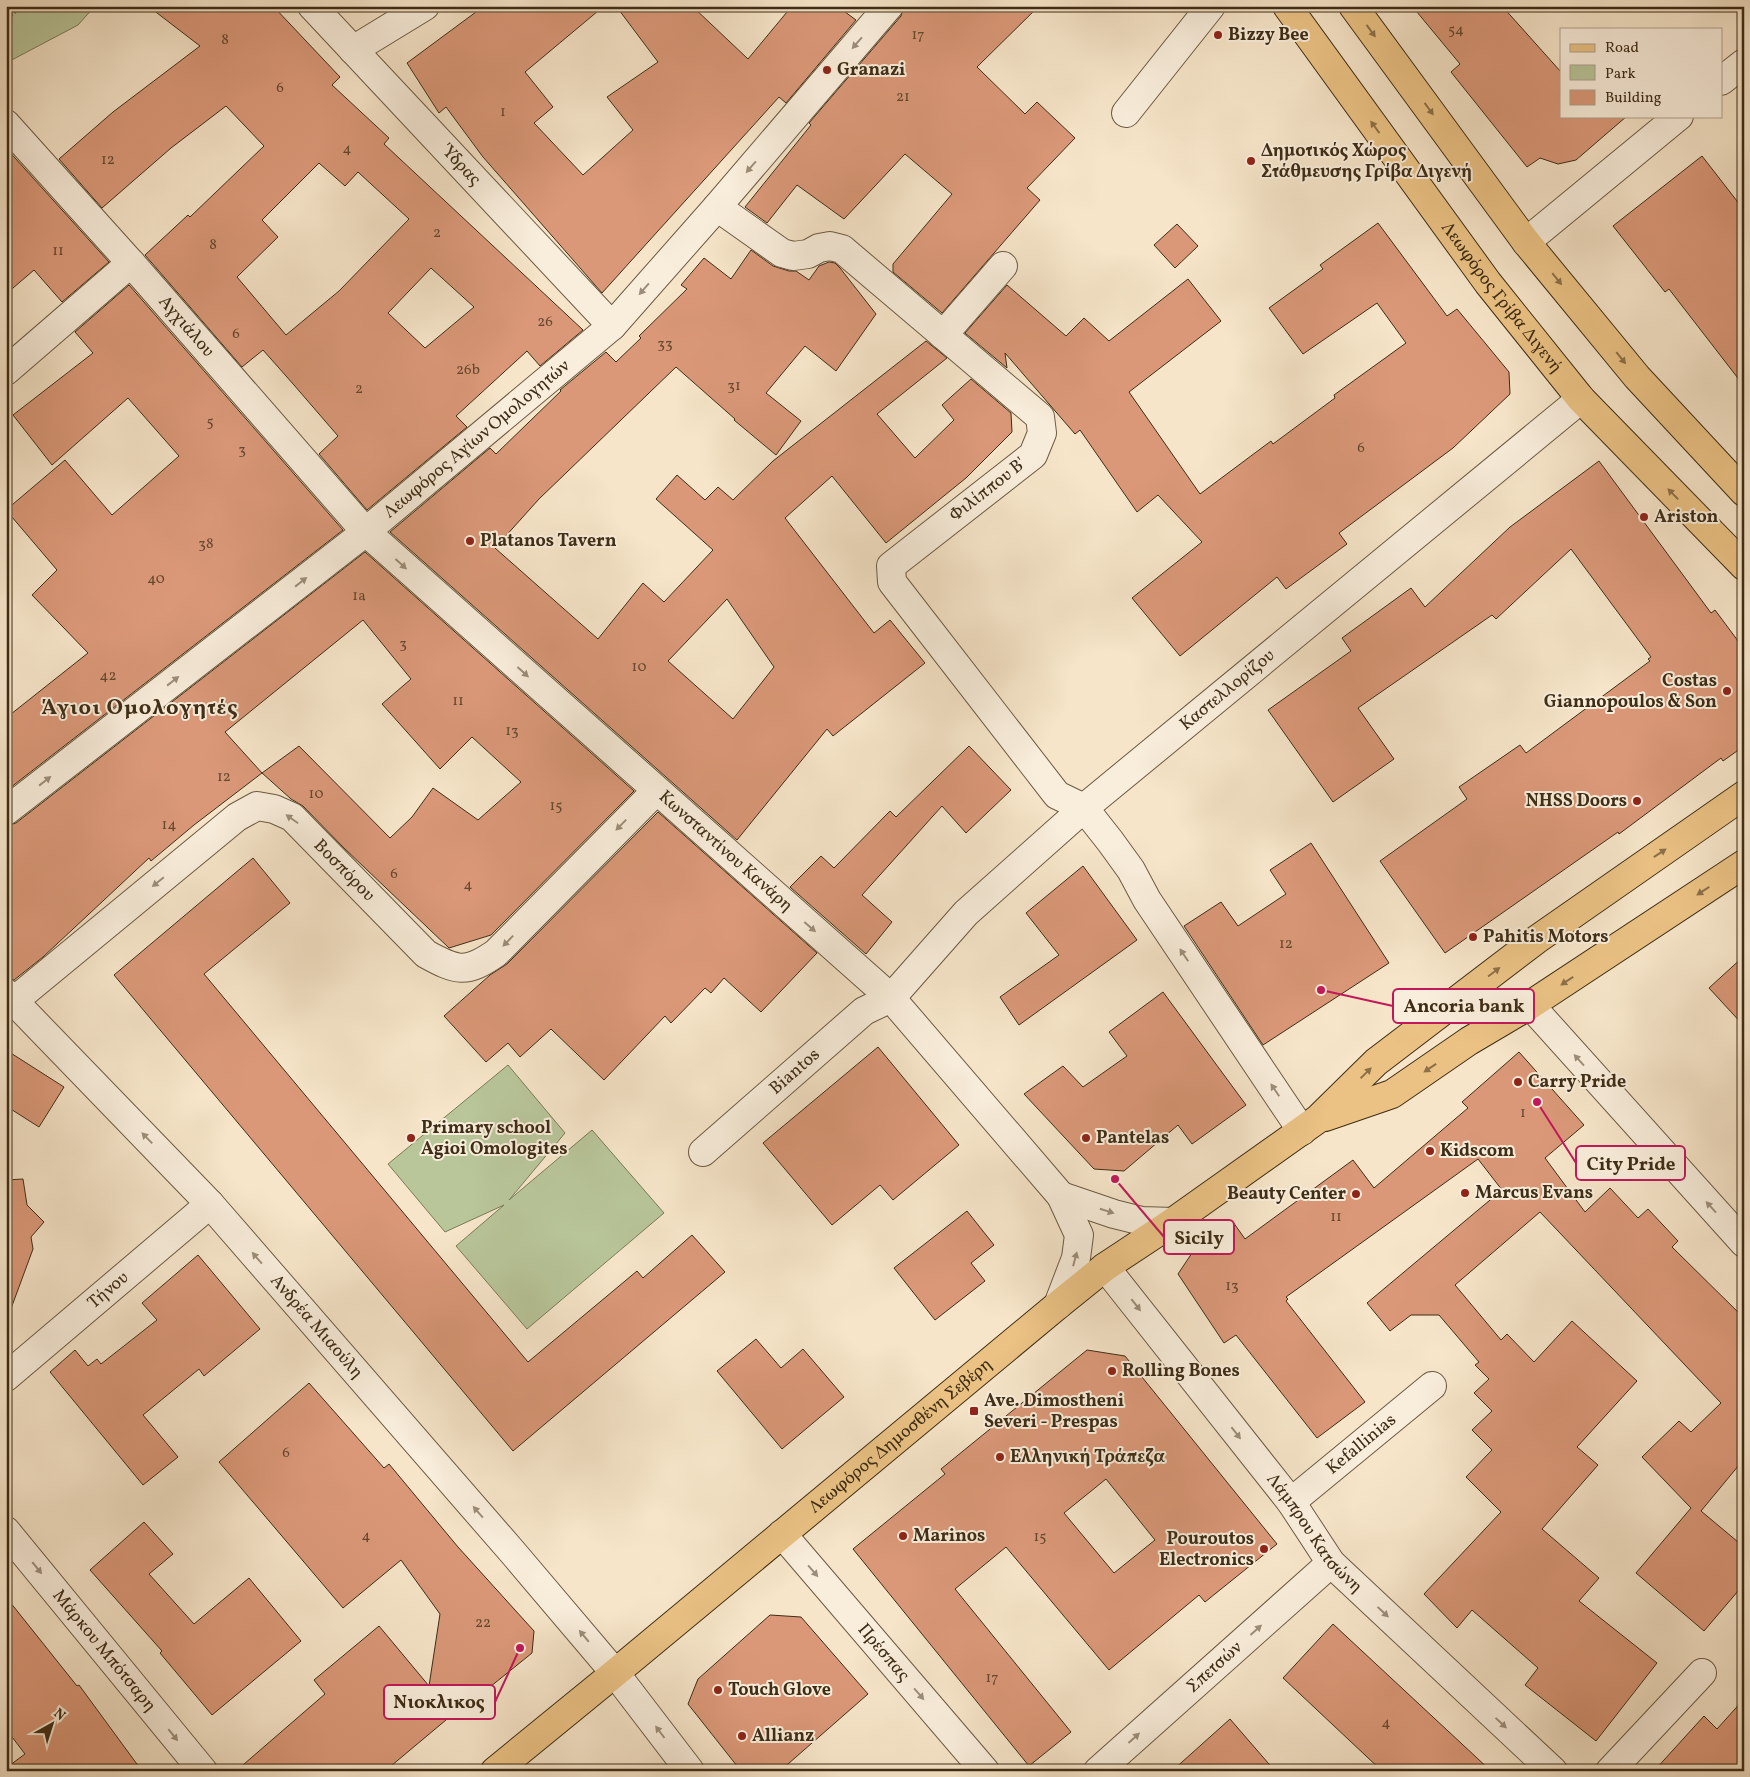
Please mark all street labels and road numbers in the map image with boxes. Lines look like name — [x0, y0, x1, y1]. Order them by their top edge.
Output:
street label: Ύδρας — [435, 139, 487, 191]
street label: Λεωφόρος Γρίβα Διγενή — [1435, 217, 1568, 379]
street label: Αγχιάλου — [152, 290, 220, 363]
street label: Λεωφόρος Αγίων Ομολογητών — [378, 354, 575, 524]
street label: Φιλίππου Β' — [944, 452, 1032, 528]
street label: Καστελλορίζου — [1174, 643, 1280, 737]
street label: Κωνσταντίνου Κανάρη — [653, 785, 798, 918]
street label: Βοσπόρου — [308, 833, 381, 907]
street label: Biantos — [764, 1043, 826, 1101]
street label: Τήνου — [82, 1266, 134, 1315]
street label: Ανδρέα Μιαούλη — [264, 1269, 369, 1384]
street label: Λεωφόρος Δημοσθένη Σεβέρη — [803, 1352, 998, 1520]
street label: Kefallinias — [1321, 1408, 1402, 1481]
street label: Λάμπρου Κατσώνη — [1260, 1468, 1368, 1599]
street label: Μάρκου Μπότσαρη — [47, 1584, 162, 1717]
street label: Πρέσπας — [851, 1618, 916, 1687]
street label: Σπετσών — [1181, 1635, 1248, 1699]

